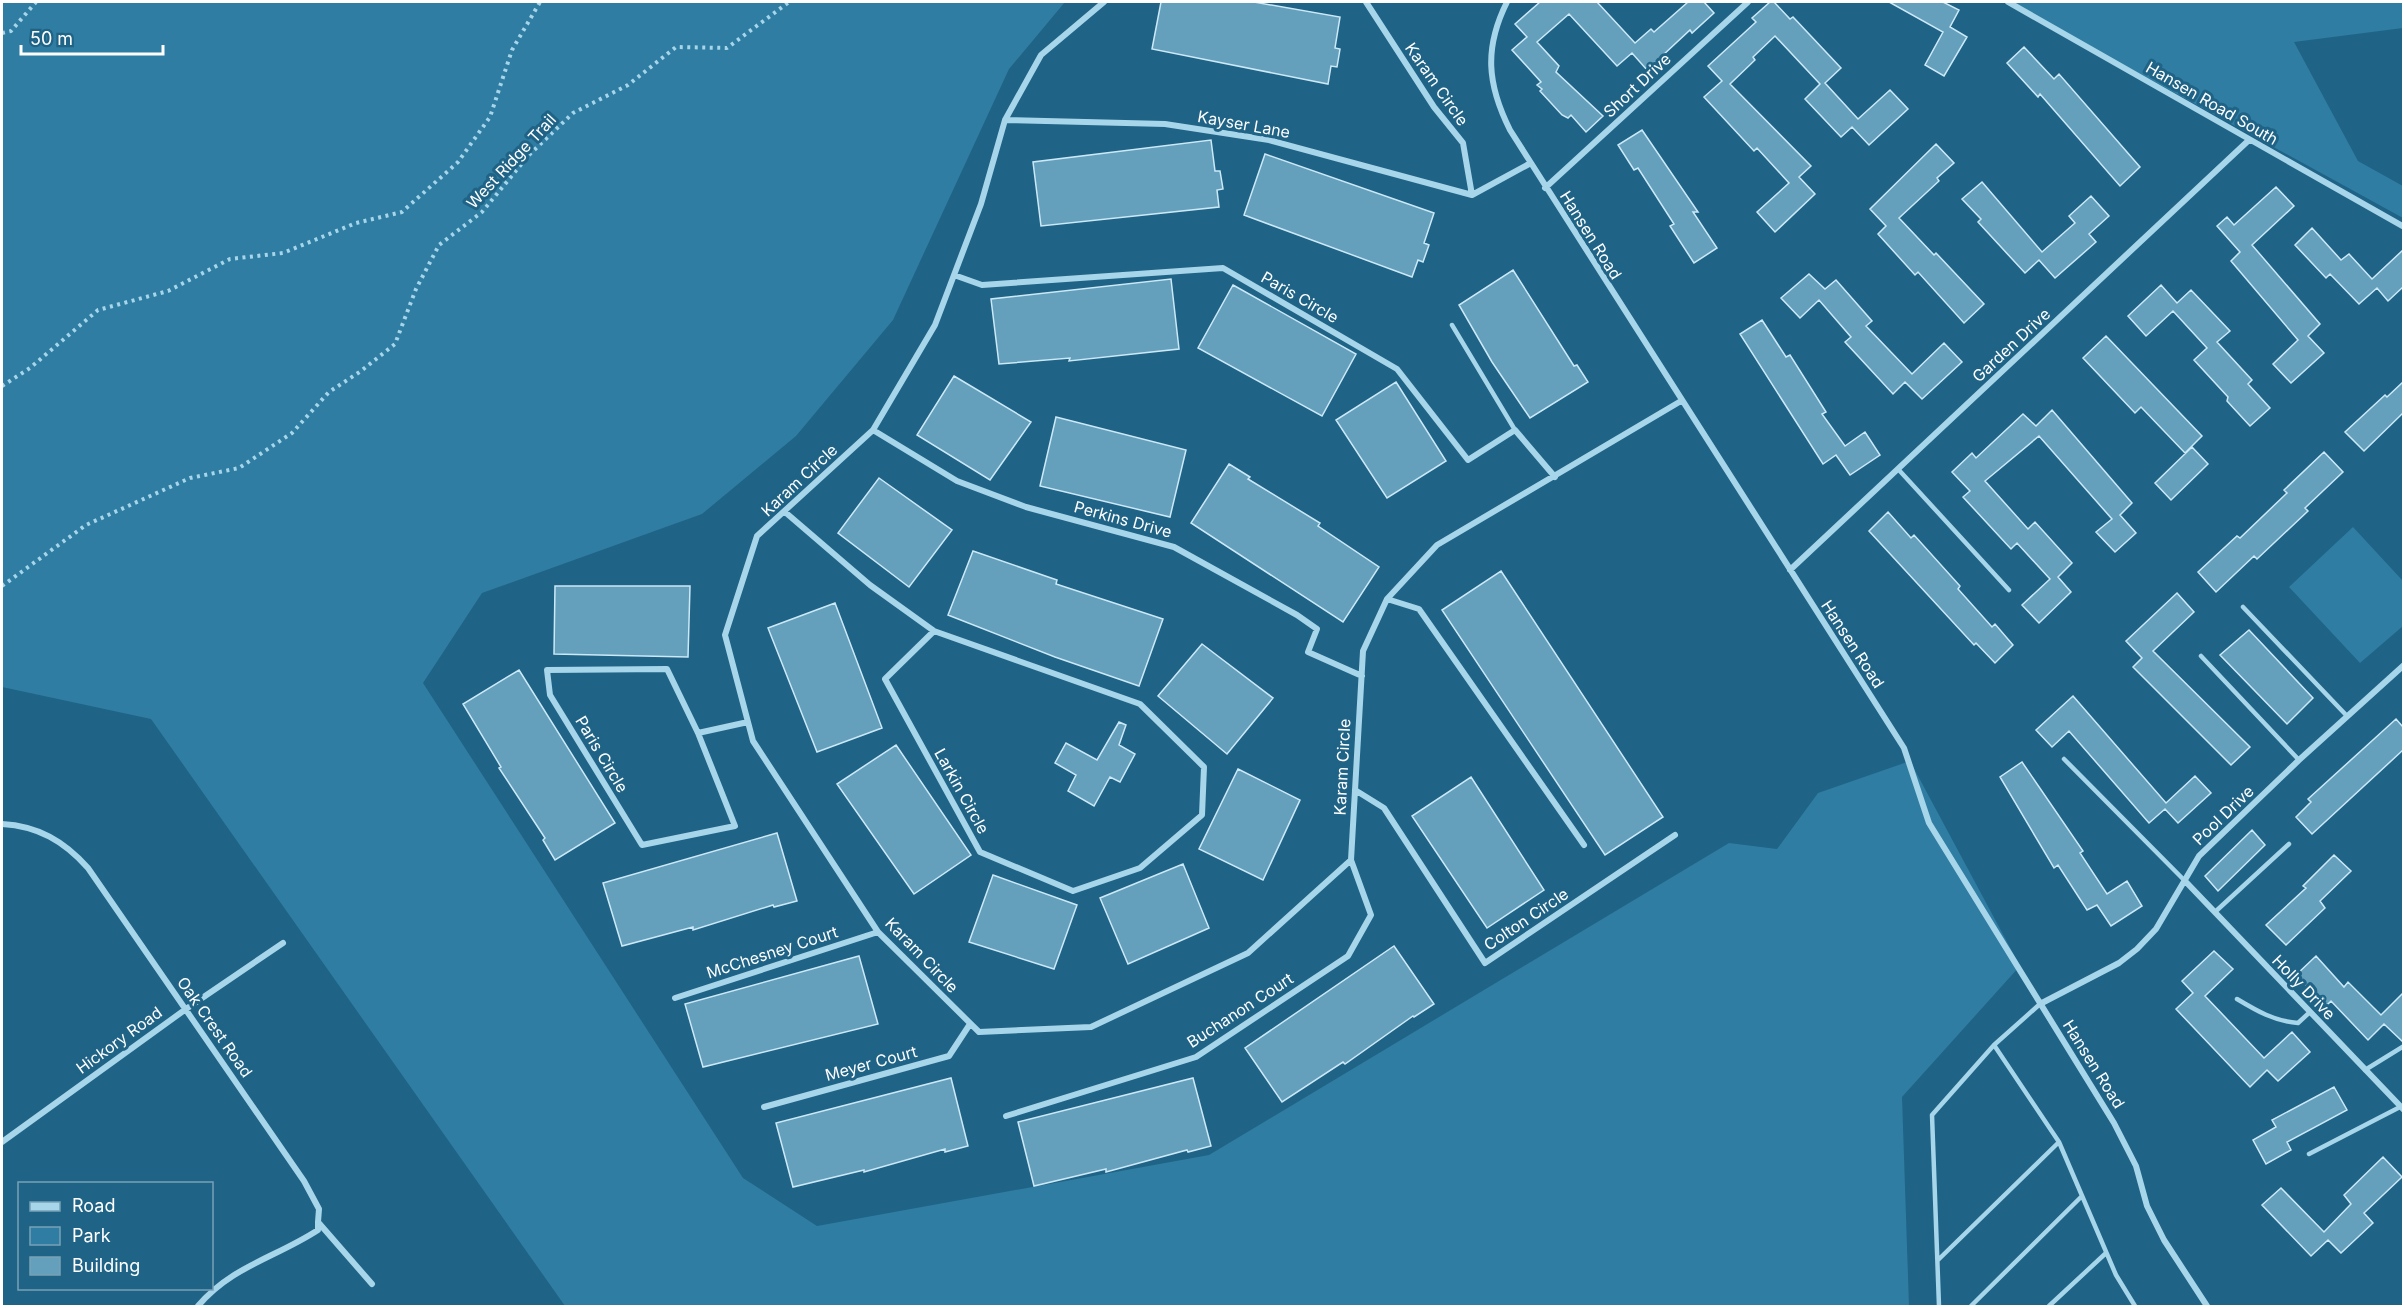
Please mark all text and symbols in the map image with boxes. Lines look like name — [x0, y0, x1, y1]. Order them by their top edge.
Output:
scale bar — [21, 18, 164, 56]
text: 50 m — [30, 28, 73, 49]
street label: Karam Circle — [1401, 39, 1473, 129]
street label: Short Drive — [1599, 49, 1675, 121]
street label: Hansen Road South — [2142, 57, 2282, 149]
street label: Kayser Lane — [1196, 106, 1292, 142]
street label: West Ridge Trail — [462, 109, 560, 213]
street label: Hansen Road — [1556, 187, 1626, 283]
street label: Paris Circle — [1258, 267, 1342, 327]
street label: Garden Drive — [1968, 304, 2054, 386]
street label: Karam Circle — [757, 440, 841, 520]
street label: Perkins Drive — [1072, 496, 1174, 542]
street label: Hansen Road — [1817, 596, 1889, 692]
street label: Paris Circle — [571, 712, 633, 796]
street label: Karam Circle — [1329, 718, 1355, 816]
street label: Larkin Circle — [930, 745, 994, 837]
street label: Pool Drive — [2188, 781, 2258, 849]
street label: Colton Circle — [1480, 883, 1572, 955]
street label: Karam Circle — [881, 913, 963, 997]
street label: McChesney Court — [704, 921, 840, 983]
street label: Holly Drive — [2268, 950, 2340, 1024]
street label: Buchanon Court — [1183, 968, 1297, 1052]
street label: Oak Crest Road — [173, 973, 257, 1081]
street label: Hickory Road — [72, 1002, 166, 1078]
street label: Hansen Road — [2059, 1016, 2129, 1112]
street label: Meyer Court — [823, 1041, 919, 1085]
legend — [18, 1182, 213, 1290]
text: Road — [72, 1195, 115, 1216]
text: Park — [72, 1225, 111, 1246]
text: Building — [72, 1255, 140, 1276]

